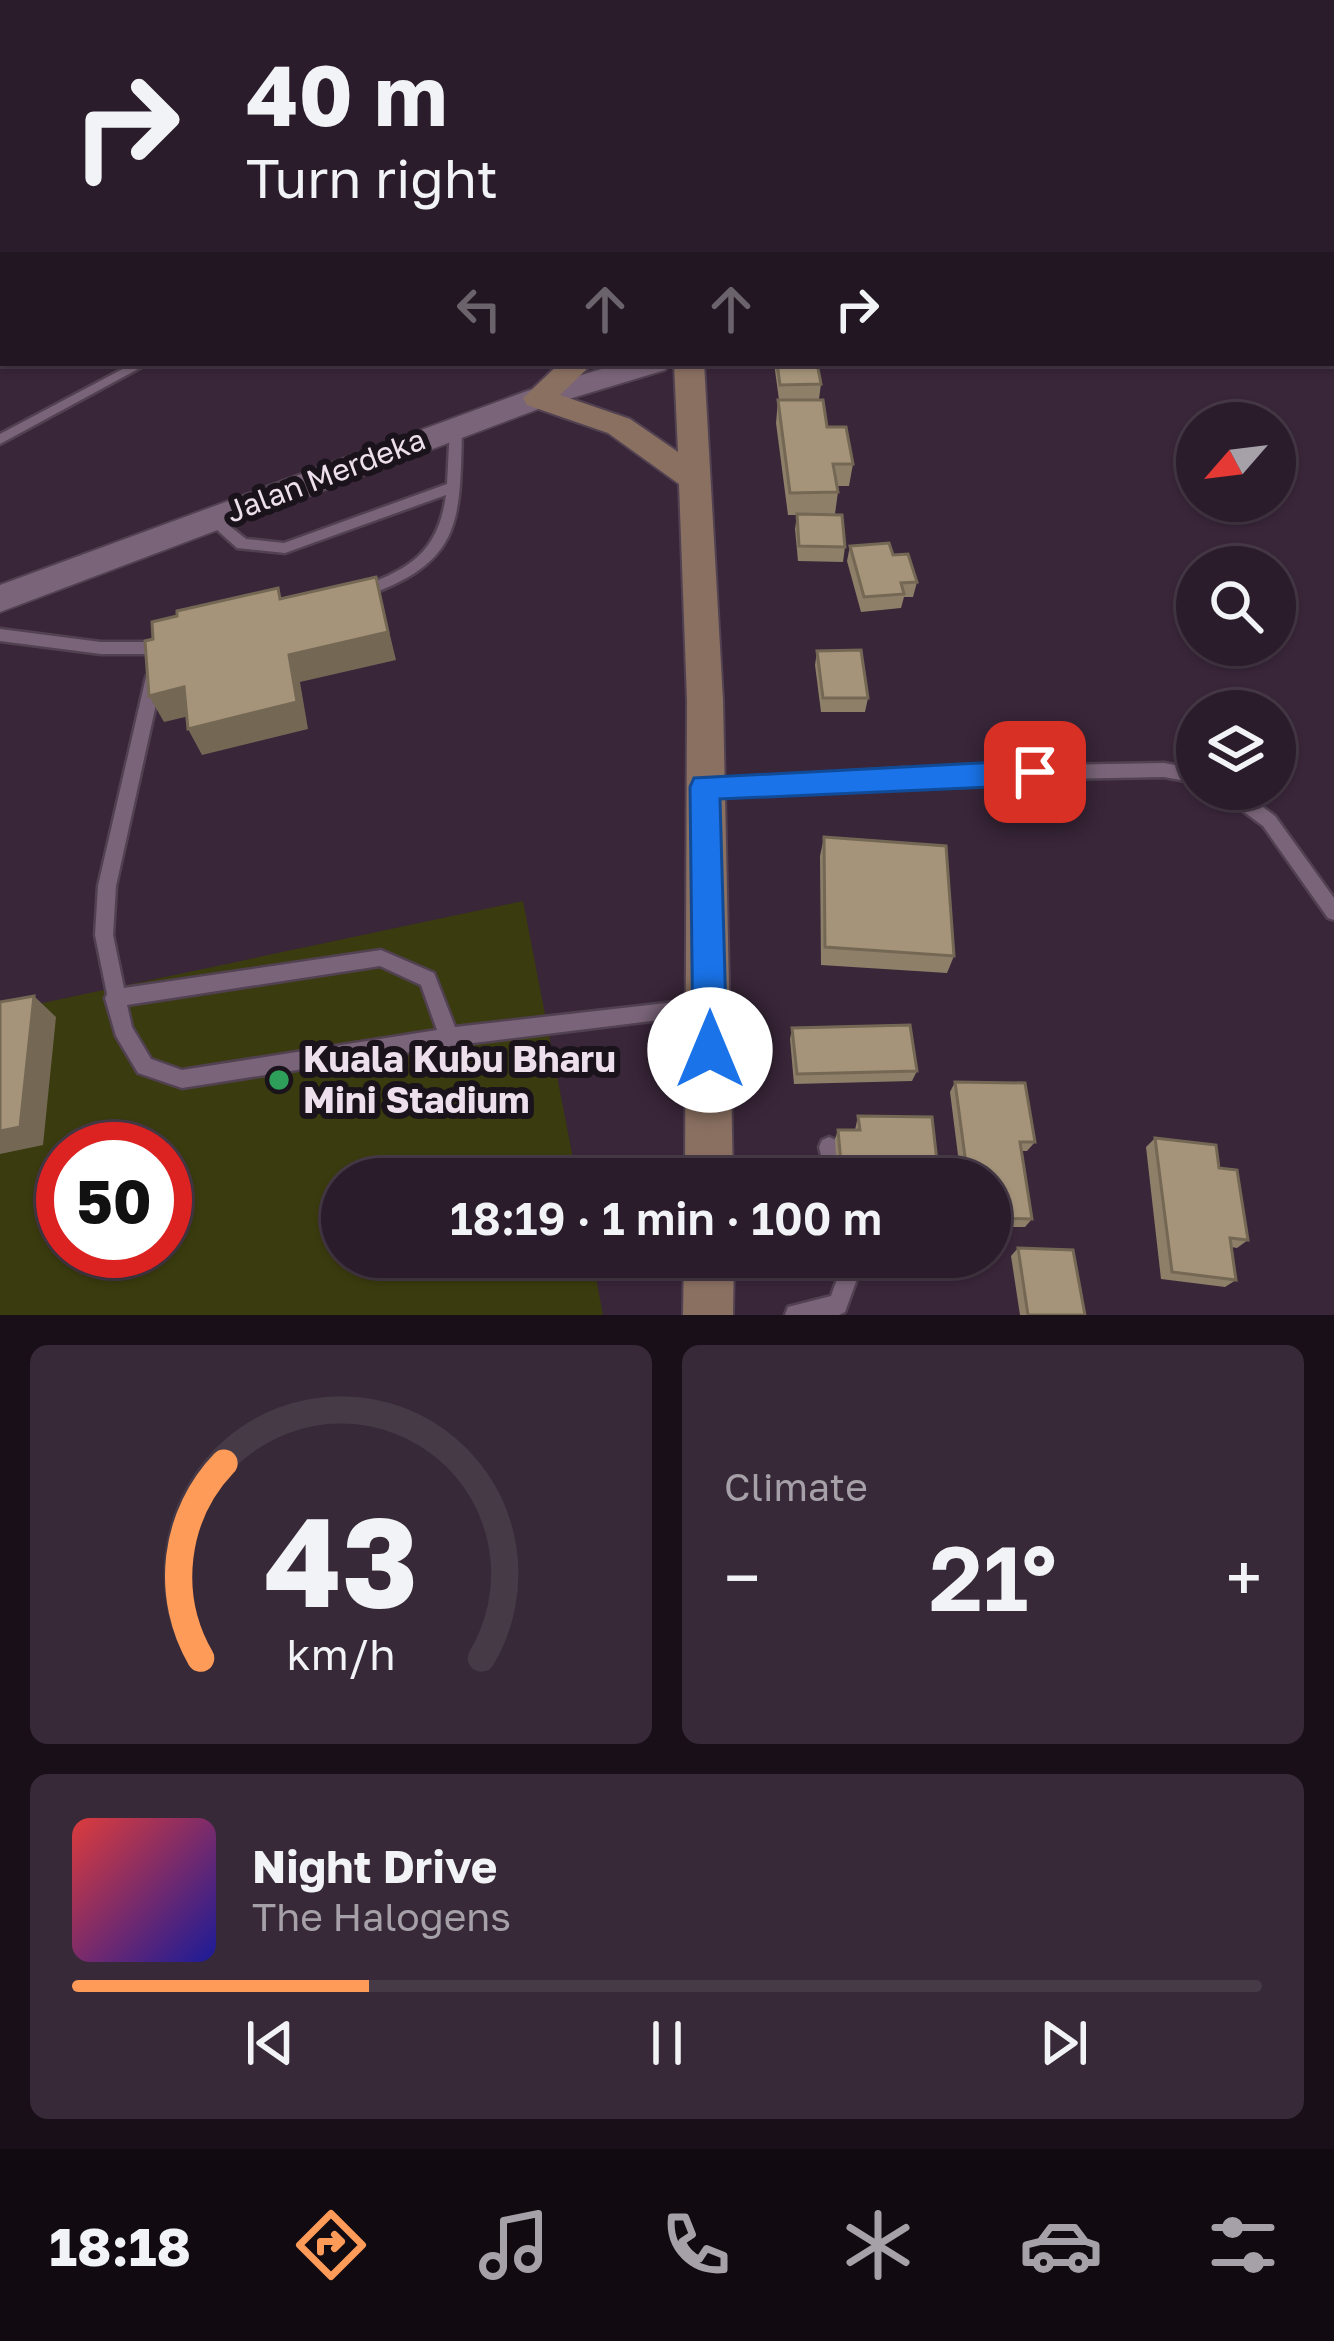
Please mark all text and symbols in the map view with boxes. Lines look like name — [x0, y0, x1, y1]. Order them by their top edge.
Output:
text: 40 m — [246, 44, 448, 144]
icon: right — [48, 48, 204, 204]
text: Turn right — [246, 145, 498, 210]
icon: left — [446, 276, 512, 342]
icon: ahead — [572, 276, 638, 342]
icon: ahead — [698, 276, 764, 342]
icon: right — [824, 276, 890, 342]
north arrow — [1176, 402, 1296, 522]
map controls — [1176, 402, 1296, 810]
street label: Jalan Merdeka — [221, 421, 430, 530]
button: search — [1176, 546, 1296, 666]
button: layers — [1176, 690, 1296, 810]
pin — [984, 721, 1086, 823]
icon: arrive — [1002, 739, 1068, 805]
position arrow — [647, 987, 773, 1113]
place label: Kuala Kubu Bharu Mini Stadium — [303, 1037, 616, 1121]
marker: Kuala Kubu Bharu Mini Stadium — [266, 1067, 292, 1093]
speed limit sign: 50 — [36, 1122, 192, 1278]
text: 18:19 · 1 min · 100 m — [450, 1191, 882, 1245]
text: Climate — [724, 1463, 868, 1510]
text: 43 — [264, 1485, 418, 1634]
text: 21° — [929, 1523, 1057, 1631]
text: − — [724, 1537, 760, 1617]
text: + — [1226, 1537, 1262, 1617]
text: km/h — [286, 1627, 396, 1678]
text: Night Drive — [252, 1839, 497, 1893]
text: The Halogens — [252, 1893, 511, 1940]
icon: previous — [237, 2010, 303, 2076]
icon: pause — [634, 2010, 700, 2076]
icon: next — [1031, 2010, 1097, 2076]
icon: directions — [289, 2203, 373, 2287]
icon: music — [472, 2203, 556, 2287]
icon: phone — [654, 2203, 738, 2287]
icon: climate — [836, 2203, 920, 2287]
icon: car — [1019, 2203, 1103, 2287]
icon: filters — [1201, 2203, 1285, 2287]
text: 18:18 — [49, 2213, 191, 2278]

